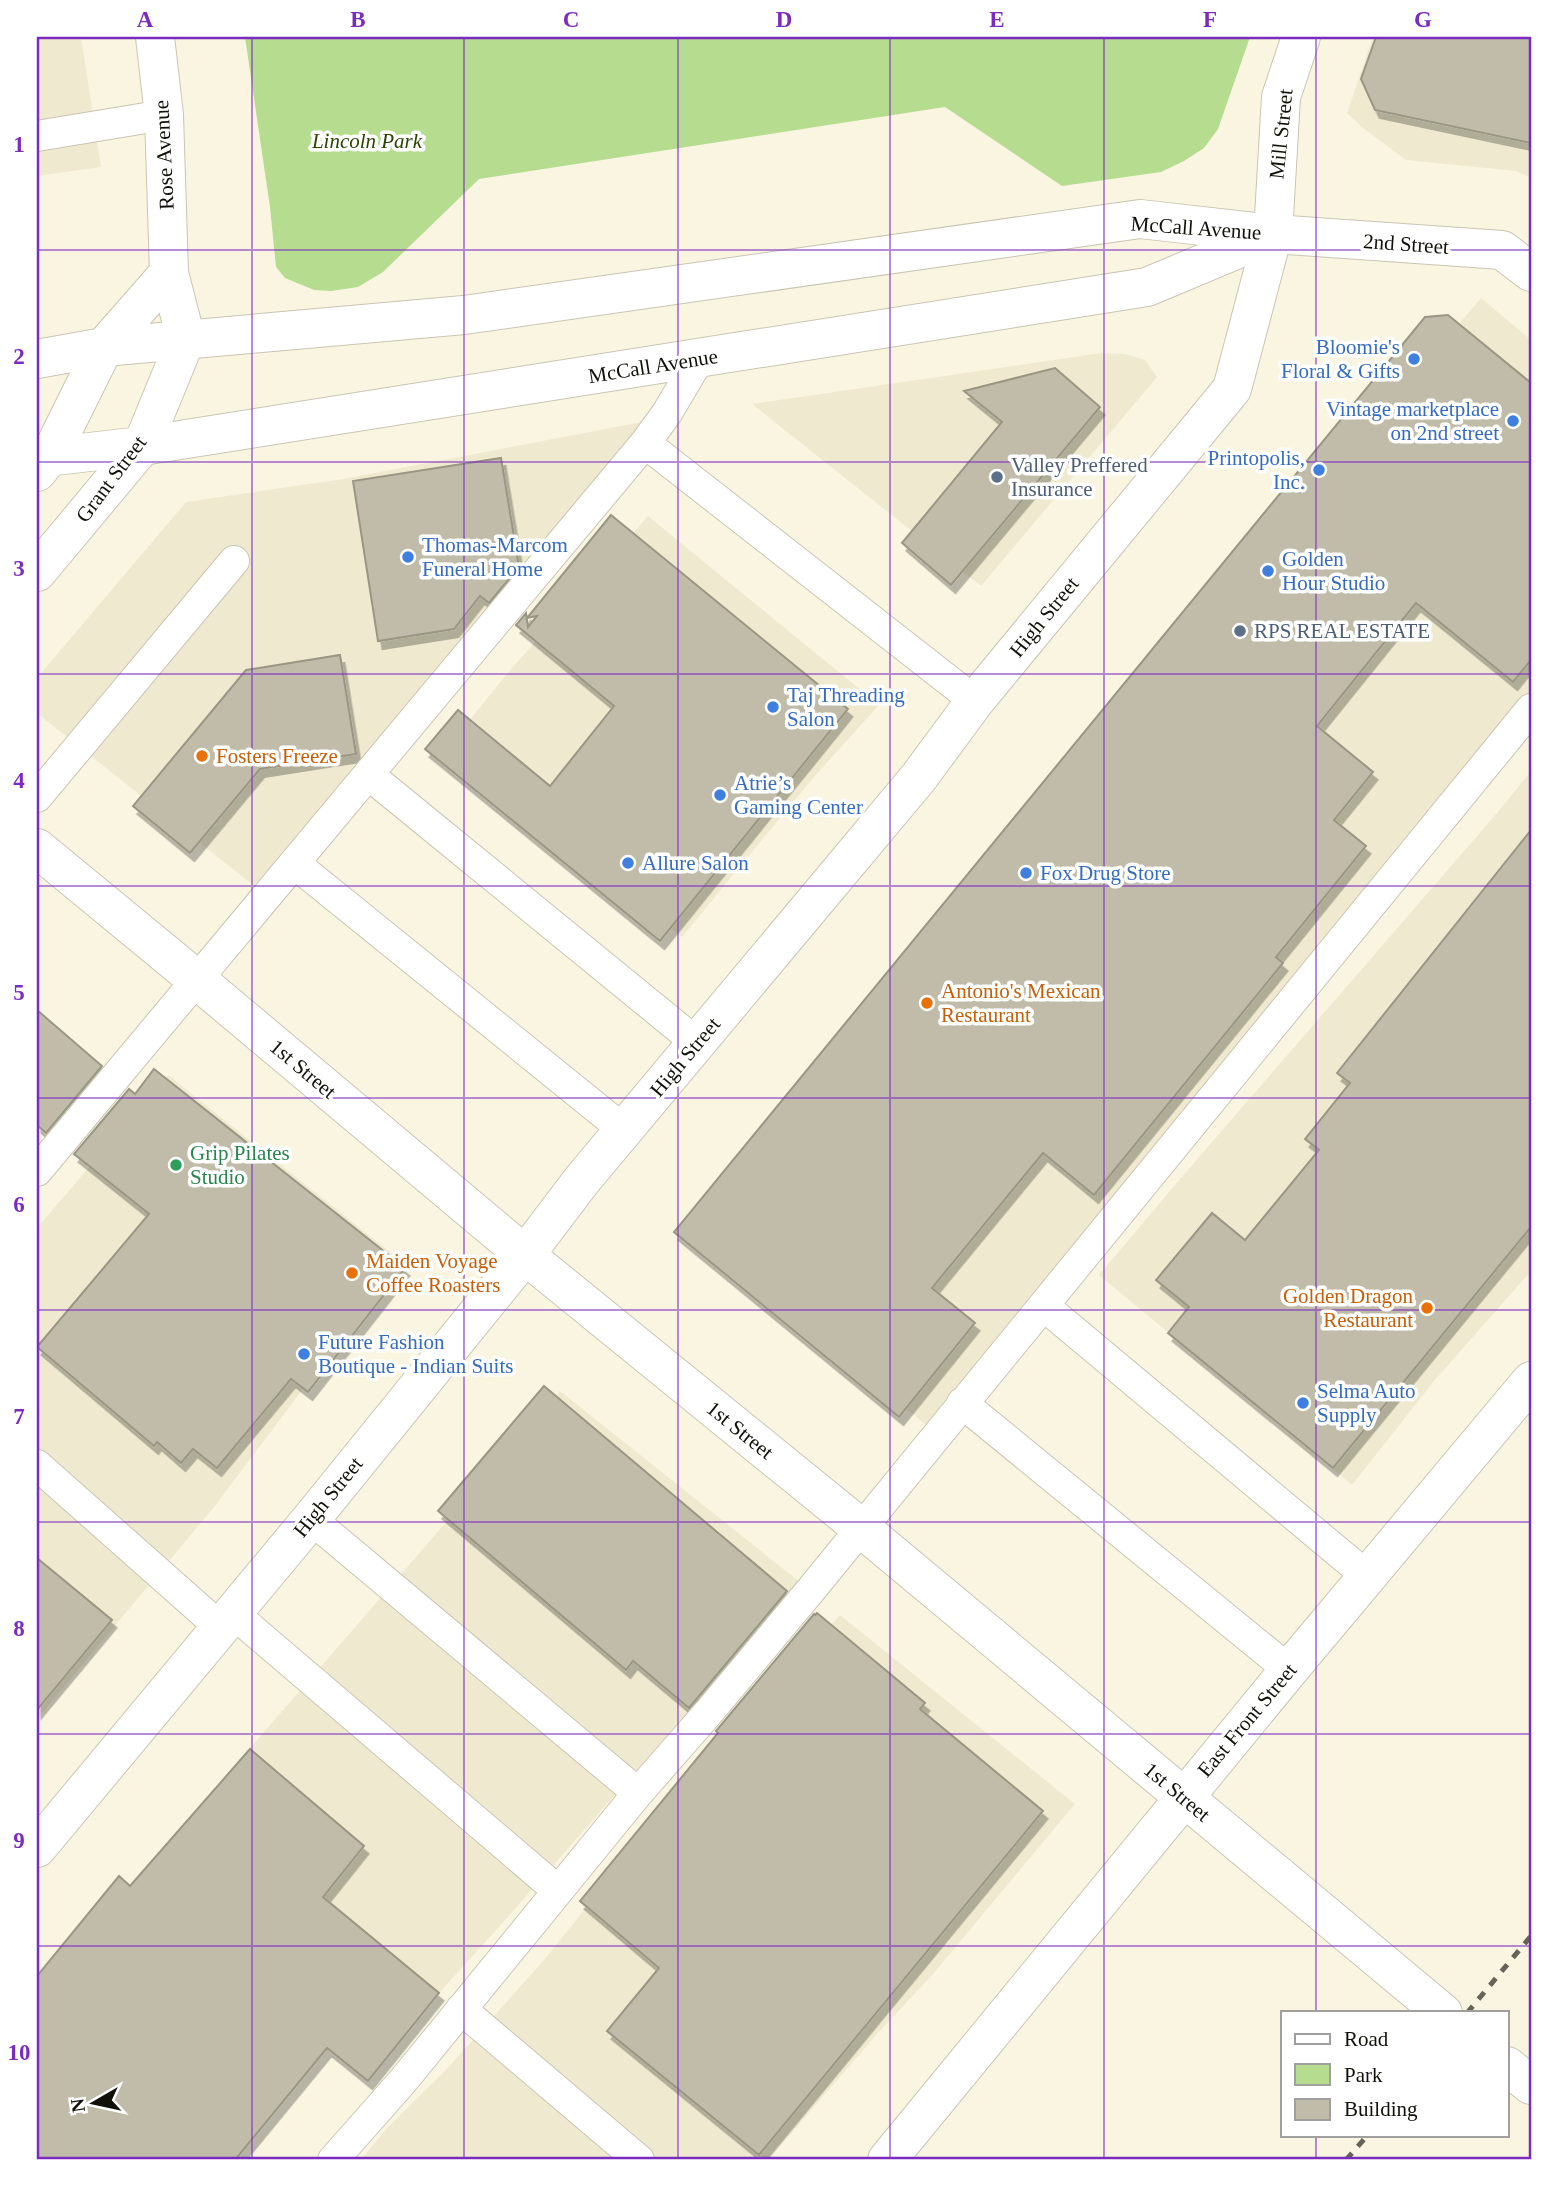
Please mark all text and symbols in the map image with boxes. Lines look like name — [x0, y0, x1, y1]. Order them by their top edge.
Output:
text: A — [137, 7, 154, 32]
text: B — [350, 7, 366, 32]
text: C — [563, 7, 579, 32]
text: D — [776, 7, 792, 32]
text: E — [989, 7, 1005, 32]
text: F — [1203, 7, 1217, 32]
text: G — [1414, 7, 1432, 32]
street label: Mill Street — [1264, 88, 1298, 180]
street label: Rose Avenue — [149, 100, 179, 210]
park label: Lincoln Park — [311, 129, 423, 153]
text: 1 — [13, 132, 25, 157]
street label: McCall Avenue — [1130, 211, 1262, 245]
street label: 2nd Street — [1362, 229, 1450, 259]
place label: Bloomie's Floral & Gifts — [1281, 335, 1400, 383]
text: 2 — [13, 344, 25, 369]
street label: McCall Avenue — [587, 344, 719, 388]
marker: Bloomie's Floral & Gifts — [1406, 351, 1422, 367]
place label: Vintage marketplace on 2nd street — [1326, 397, 1499, 445]
marker: Vintage marketplace on 2nd street — [1505, 413, 1521, 429]
street label: Grant Street — [71, 431, 151, 527]
place label: Printopolis, Inc. — [1208, 446, 1305, 494]
place label: Valley Preffered Insurance — [1011, 453, 1148, 501]
marker: Printopolis, Inc. — [1311, 462, 1327, 478]
marker: Valley Preffered Insurance — [989, 469, 1005, 485]
place label: Thomas-Marcom Funeral Home — [422, 533, 568, 581]
place label: Golden Hour Studio — [1282, 547, 1385, 595]
marker: Thomas-Marcom Funeral Home — [400, 549, 416, 565]
text: 3 — [13, 556, 25, 581]
marker: Golden Hour Studio — [1260, 563, 1276, 579]
street label: High Street — [1004, 572, 1084, 662]
place label: RPS REAL ESTATE — [1254, 619, 1430, 643]
marker: RPS REAL ESTATE — [1232, 623, 1248, 639]
place label: Taj Threading Salon — [787, 683, 905, 731]
marker: Taj Threading Salon — [765, 699, 781, 715]
place label: Fosters Freeze — [216, 744, 338, 768]
marker: Fosters Freeze — [194, 748, 210, 764]
text: 4 — [13, 768, 25, 793]
place label: Atrie’s Gaming Center — [734, 771, 863, 819]
marker: Atrie’s Gaming Center — [712, 787, 728, 803]
place label: Allure Salon — [642, 851, 749, 875]
marker: Allure Salon — [620, 855, 636, 871]
place label: Fox Drug Store — [1040, 861, 1171, 885]
marker: Fox Drug Store — [1018, 865, 1034, 881]
place label: Antonio's Mexican Restaurant — [941, 979, 1101, 1027]
text: 5 — [13, 980, 25, 1005]
marker: Antonio's Mexican Restaurant — [919, 995, 935, 1011]
street label: High Street — [645, 1012, 725, 1102]
street label: 1st Street — [265, 1034, 341, 1104]
place label: Grip Pilates Studio — [190, 1141, 290, 1189]
marker: Grip Pilates Studio — [168, 1157, 184, 1173]
text: 6 — [13, 1192, 25, 1217]
place label: Maiden Voyage Coffee Roasters — [366, 1249, 500, 1297]
marker: Maiden Voyage Coffee Roasters — [344, 1265, 360, 1281]
place label: Golden Dragon Restaurant — [1283, 1284, 1413, 1332]
marker: Golden Dragon Restaurant — [1419, 1300, 1435, 1316]
place label: Future Fashion Boutique - Indian Suits — [318, 1330, 513, 1378]
marker: Future Fashion Boutique - Indian Suits — [296, 1346, 312, 1362]
place label: Selma Auto Supply — [1317, 1379, 1416, 1427]
marker: Selma Auto Supply — [1295, 1395, 1311, 1411]
street label: 1st Street — [702, 1396, 778, 1464]
text: 7 — [13, 1404, 25, 1429]
street label: High Street — [288, 1452, 368, 1542]
text: 8 — [13, 1616, 25, 1641]
street label: East Front Street — [1192, 1658, 1302, 1782]
street label: 1st Street — [1139, 1757, 1215, 1827]
text: 9 — [13, 1828, 25, 1853]
legend — [1281, 2011, 1508, 2138]
text: Road — [1344, 2027, 1389, 2051]
text: 10 — [8, 2040, 31, 2065]
text: Park — [1344, 2063, 1383, 2087]
north arrow — [60, 2068, 130, 2138]
text: N — [66, 2097, 89, 2114]
text: Building — [1344, 2097, 1418, 2121]

